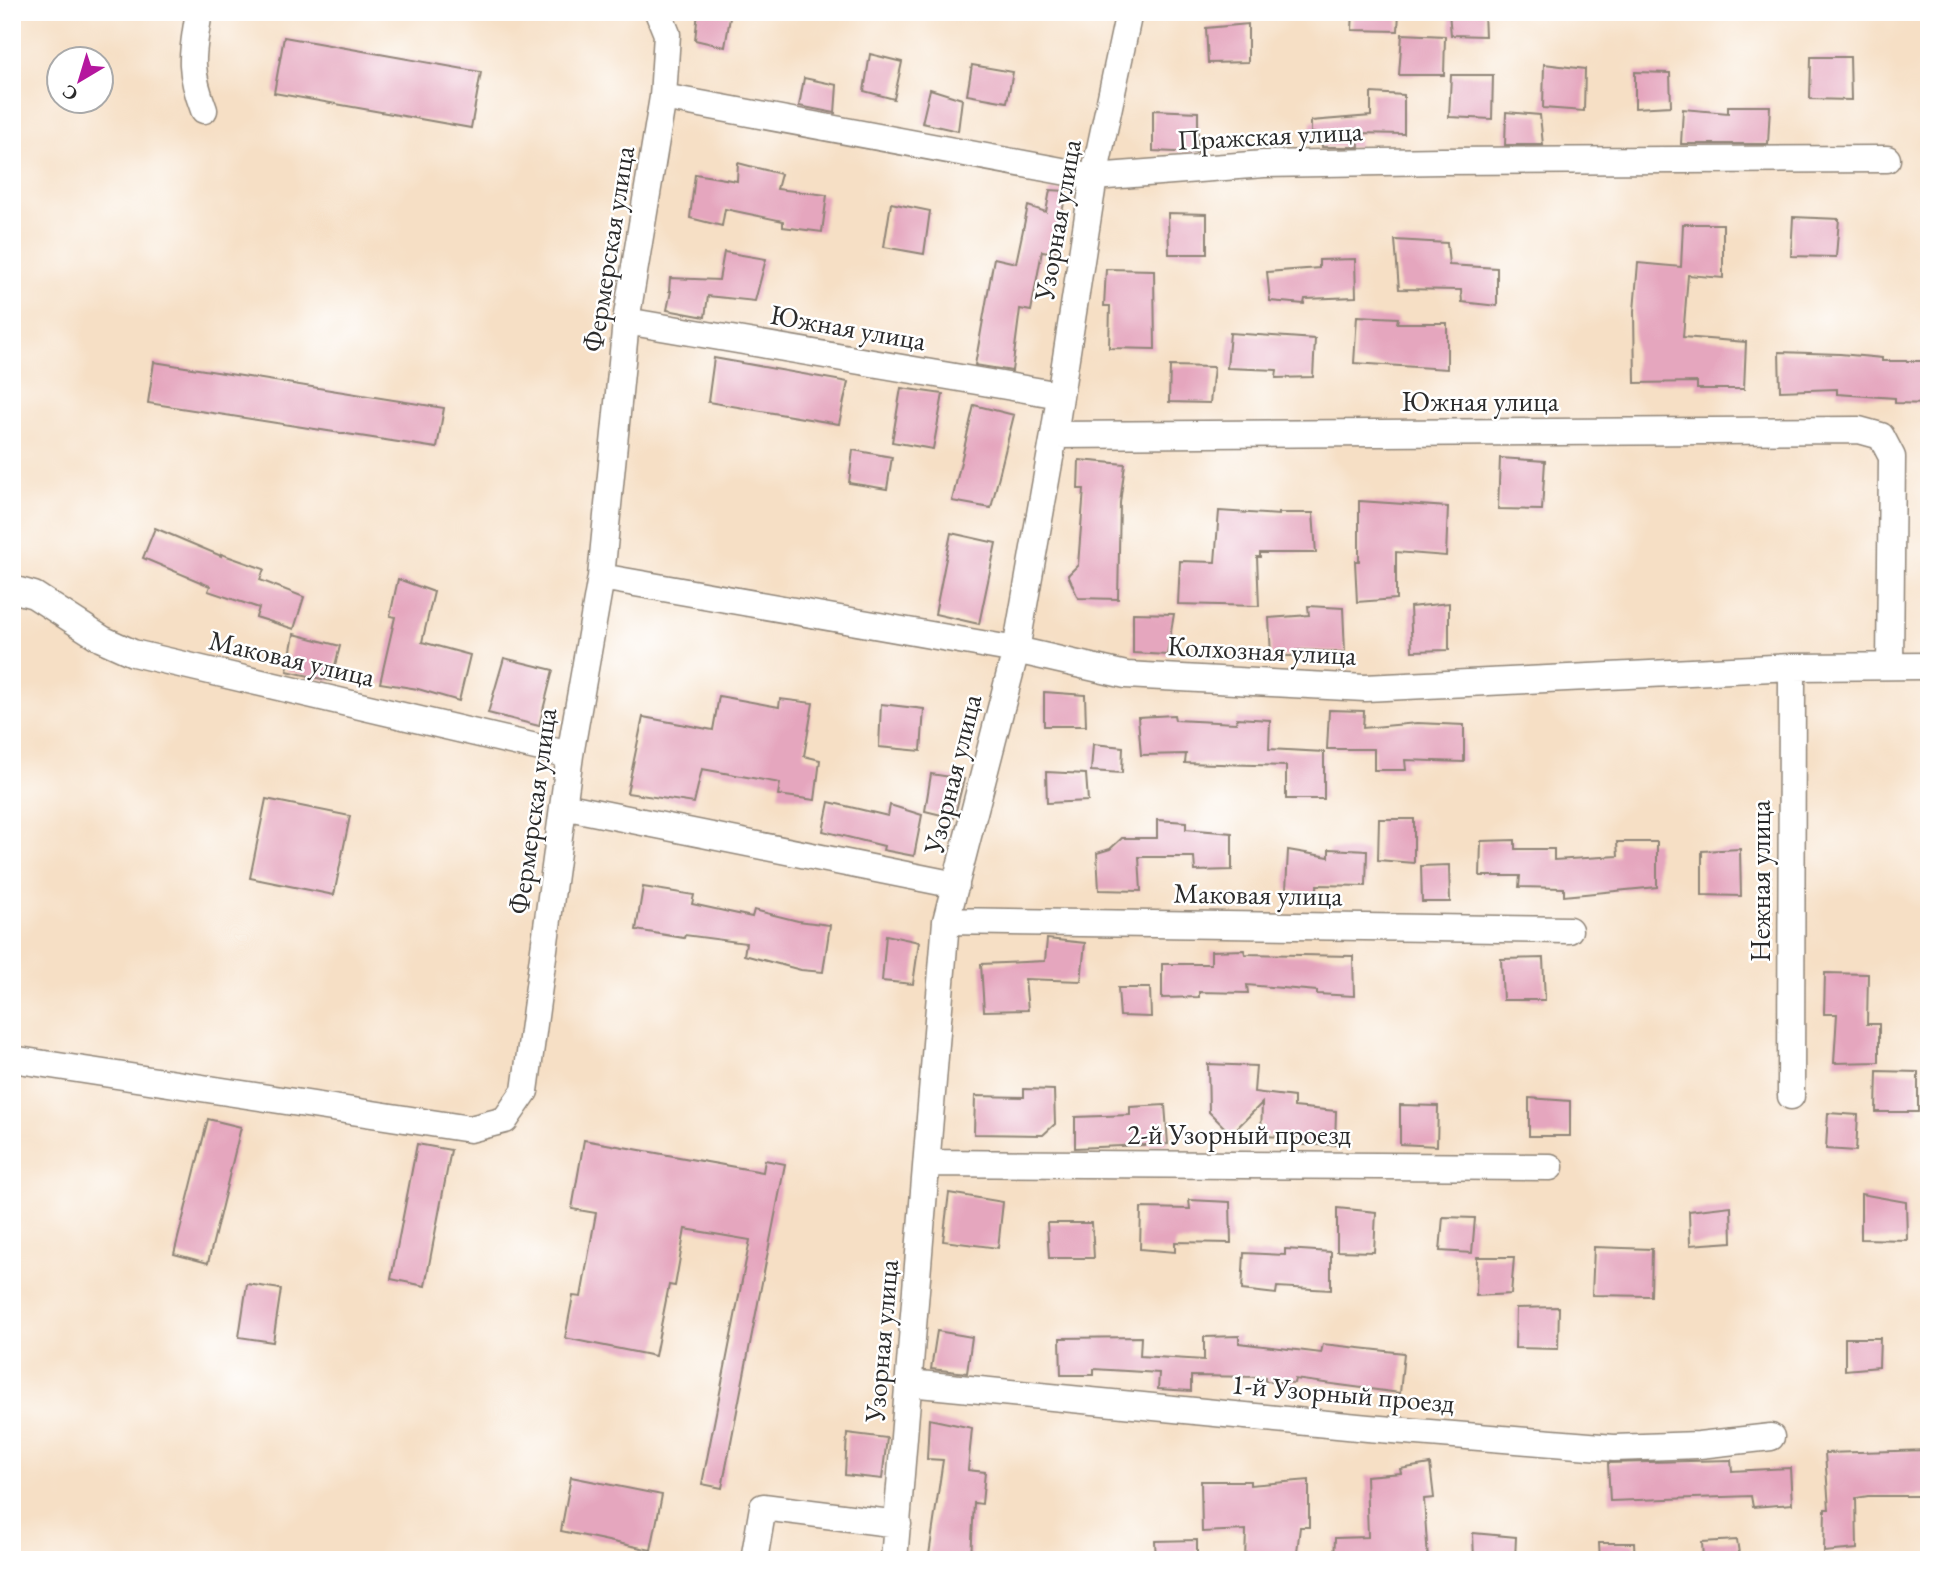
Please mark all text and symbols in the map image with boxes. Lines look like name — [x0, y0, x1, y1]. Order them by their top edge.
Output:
north arrow — [46, 46, 116, 116]
text: С — [57, 79, 83, 107]
street label: Пражская улица — [1176, 112, 1364, 158]
street label: Узорная улица — [1025, 136, 1089, 305]
street label: Фермерская улица — [574, 143, 642, 355]
street label: Южная улица — [767, 296, 930, 359]
street label: Южная улица — [1401, 383, 1560, 419]
street label: Маковая улица — [206, 621, 379, 695]
street label: Колхозная улица — [1167, 627, 1358, 673]
street label: Узорная улица — [915, 690, 989, 859]
street label: Фермерская улица — [500, 705, 564, 917]
street label: Нежная улица — [1742, 799, 1778, 962]
street label: Маковая улица — [1173, 875, 1344, 913]
street label: 2-й Узорный проезд — [1127, 1116, 1351, 1152]
street label: Узорная улица — [856, 1257, 906, 1425]
street label: 1-й Узорный проезд — [1230, 1365, 1456, 1421]

